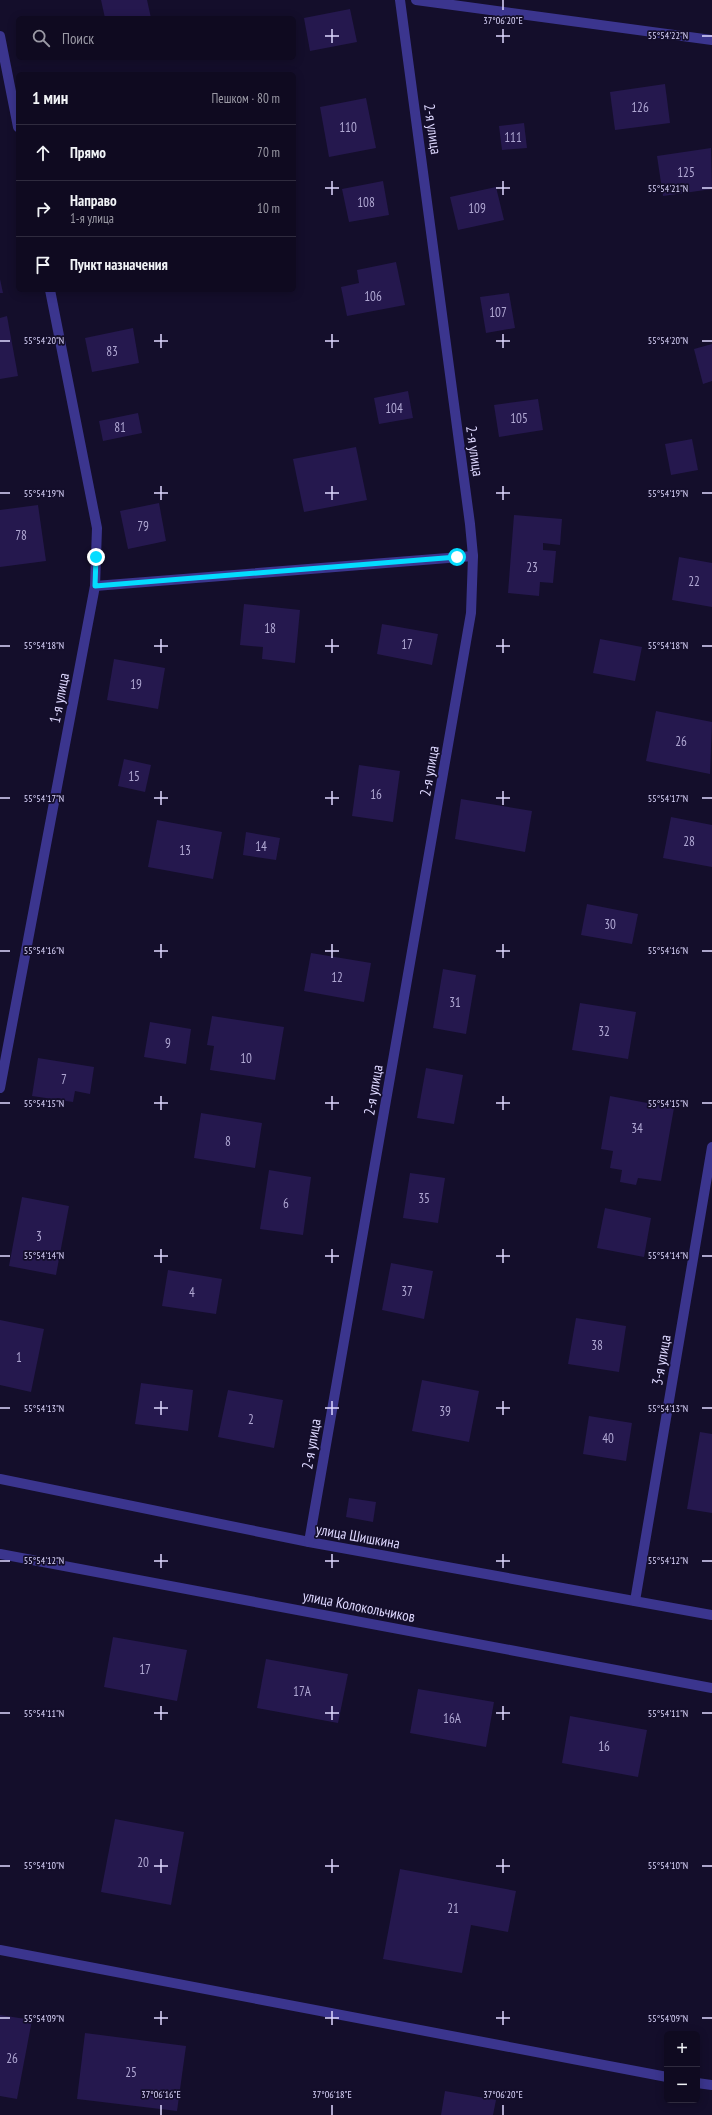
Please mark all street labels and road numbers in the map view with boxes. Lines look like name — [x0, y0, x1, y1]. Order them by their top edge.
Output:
street label: 2-я улица — [420, 103, 446, 155]
street label: 2-я улица — [462, 425, 488, 477]
street label: 1-я улица — [45, 671, 73, 725]
street label: 2-я улица — [415, 744, 443, 798]
street label: 2-я улица — [359, 1063, 387, 1117]
street label: 3-я улица — [647, 1333, 675, 1387]
street label: 2-я улица — [297, 1417, 325, 1471]
street label: улица Шишкина — [315, 1519, 401, 1553]
street label: улица Колокольчиков — [301, 1586, 417, 1626]

